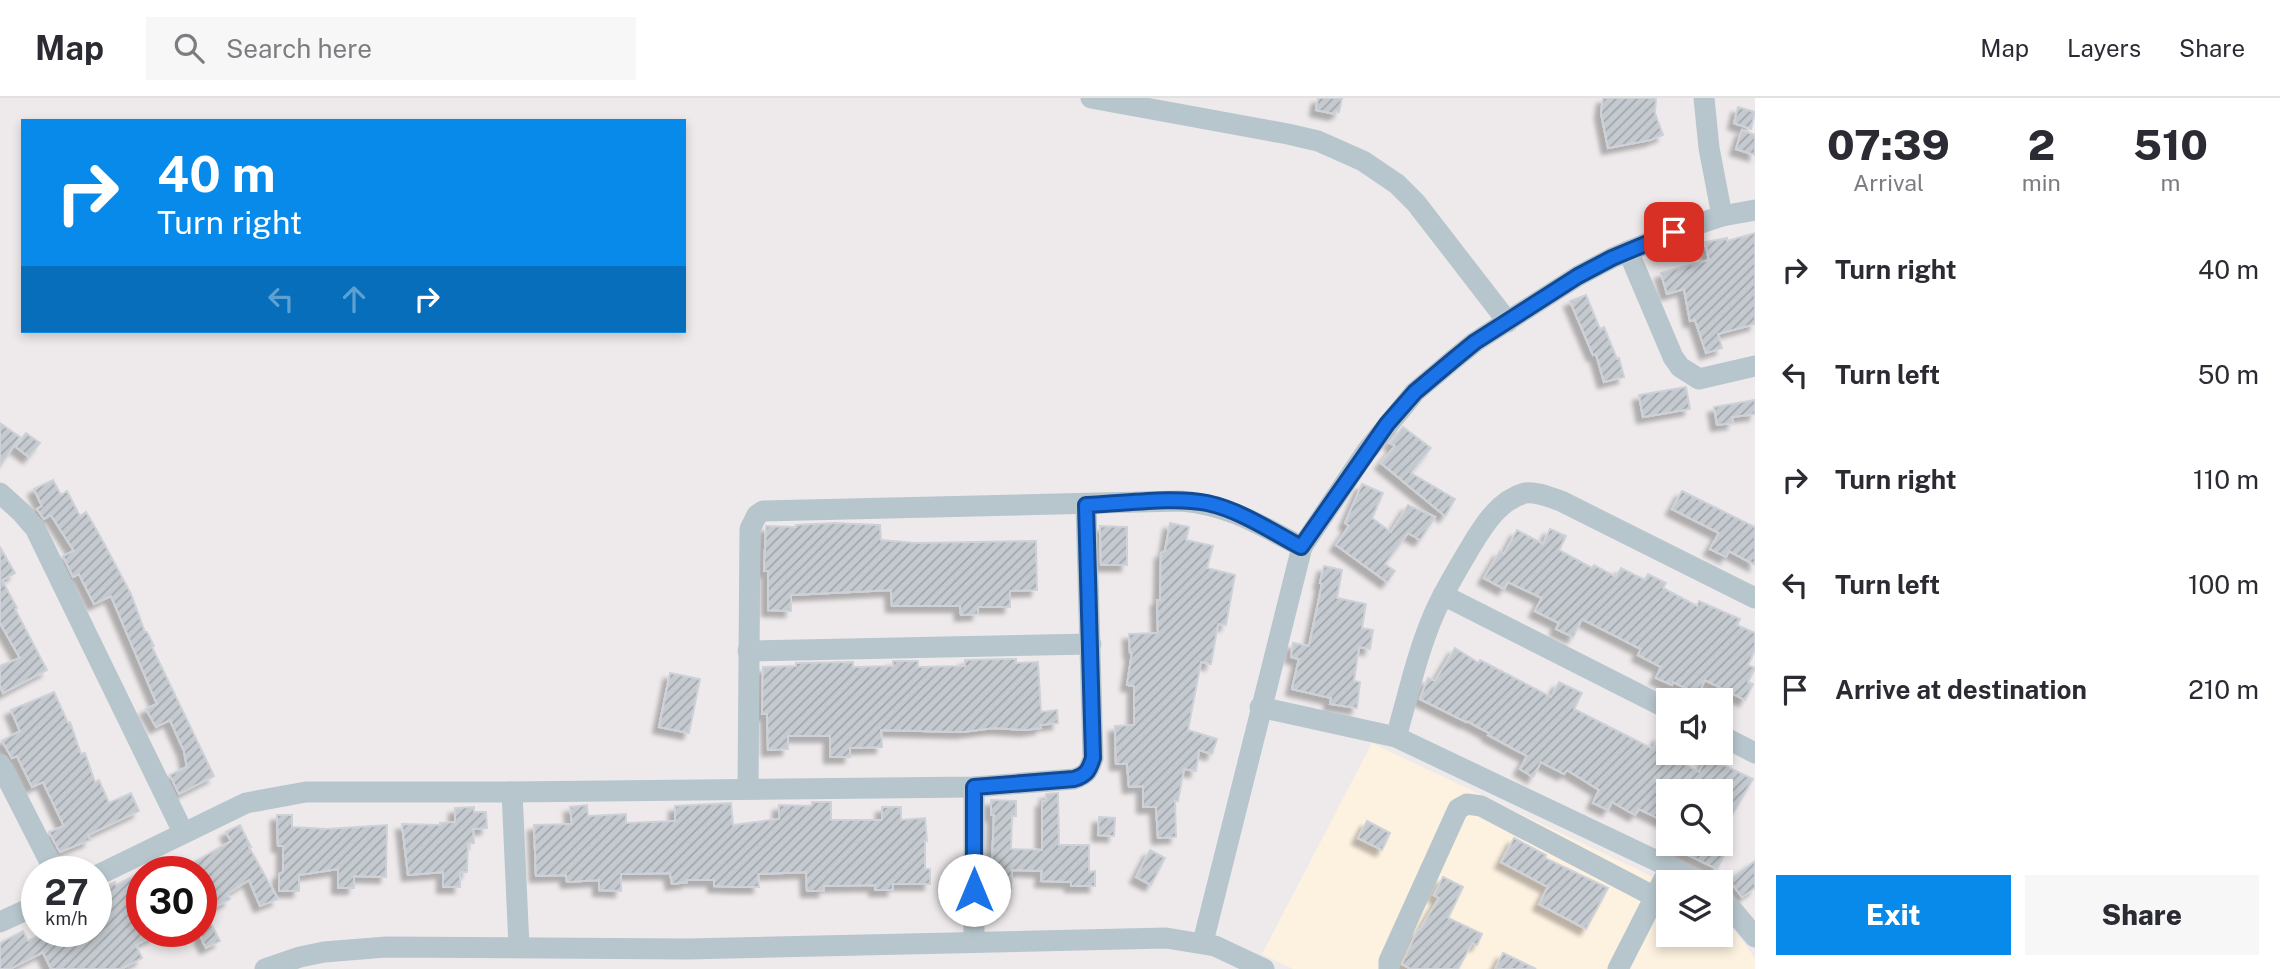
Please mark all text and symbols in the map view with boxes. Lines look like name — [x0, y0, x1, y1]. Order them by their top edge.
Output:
search box — [146, 17, 636, 80]
text: Map — [35, 29, 104, 67]
icon: search — [170, 29, 208, 67]
text: Search here — [226, 33, 372, 64]
text: Map — [1980, 34, 2029, 62]
text: Layers — [2067, 34, 2141, 62]
text: Share — [2179, 34, 2245, 62]
text: 07:39 — [1827, 120, 1950, 169]
text: 2 — [2028, 120, 2055, 169]
text: 510 — [2133, 120, 2208, 169]
text: 40 m — [157, 145, 276, 203]
icon: right — [42, 147, 133, 238]
text: Arrival — [1853, 169, 1924, 196]
text: min — [2022, 169, 2061, 196]
text: m — [2160, 169, 2180, 196]
pin — [1644, 202, 1704, 262]
text: Turn right — [157, 204, 302, 241]
icon: arrive — [1655, 213, 1693, 251]
icon: right — [1776, 251, 1814, 289]
text: Turn right — [1835, 254, 1957, 285]
text: 40 m — [2198, 254, 2259, 285]
icon: left — [262, 280, 300, 318]
icon: ahead — [335, 280, 373, 318]
icon: right — [408, 280, 446, 318]
icon: left — [1776, 356, 1814, 394]
text: Turn left — [1835, 359, 1940, 390]
text: 50 m — [2198, 359, 2259, 390]
icon: right — [1776, 461, 1814, 499]
text: Turn right — [1835, 464, 1957, 495]
text: 110 m — [2193, 464, 2259, 495]
icon: left — [1776, 566, 1814, 604]
text: Turn left — [1835, 569, 1940, 600]
text: 100 m — [2188, 569, 2259, 600]
icon: arrive — [1776, 671, 1814, 709]
text: Arrive at destination — [1835, 674, 2087, 705]
text: 210 m — [2188, 674, 2259, 705]
map controls — [1656, 688, 1733, 947]
button: sound — [1656, 688, 1733, 765]
button: search — [1656, 779, 1733, 856]
position arrow — [937, 853, 1011, 927]
speed limit sign: 30 — [126, 856, 217, 947]
button: layers — [1656, 870, 1733, 947]
text: 27 — [44, 872, 89, 913]
button: Exit — [1776, 875, 2011, 955]
button: Share — [2025, 875, 2259, 955]
text: km/h — [45, 908, 88, 929]

